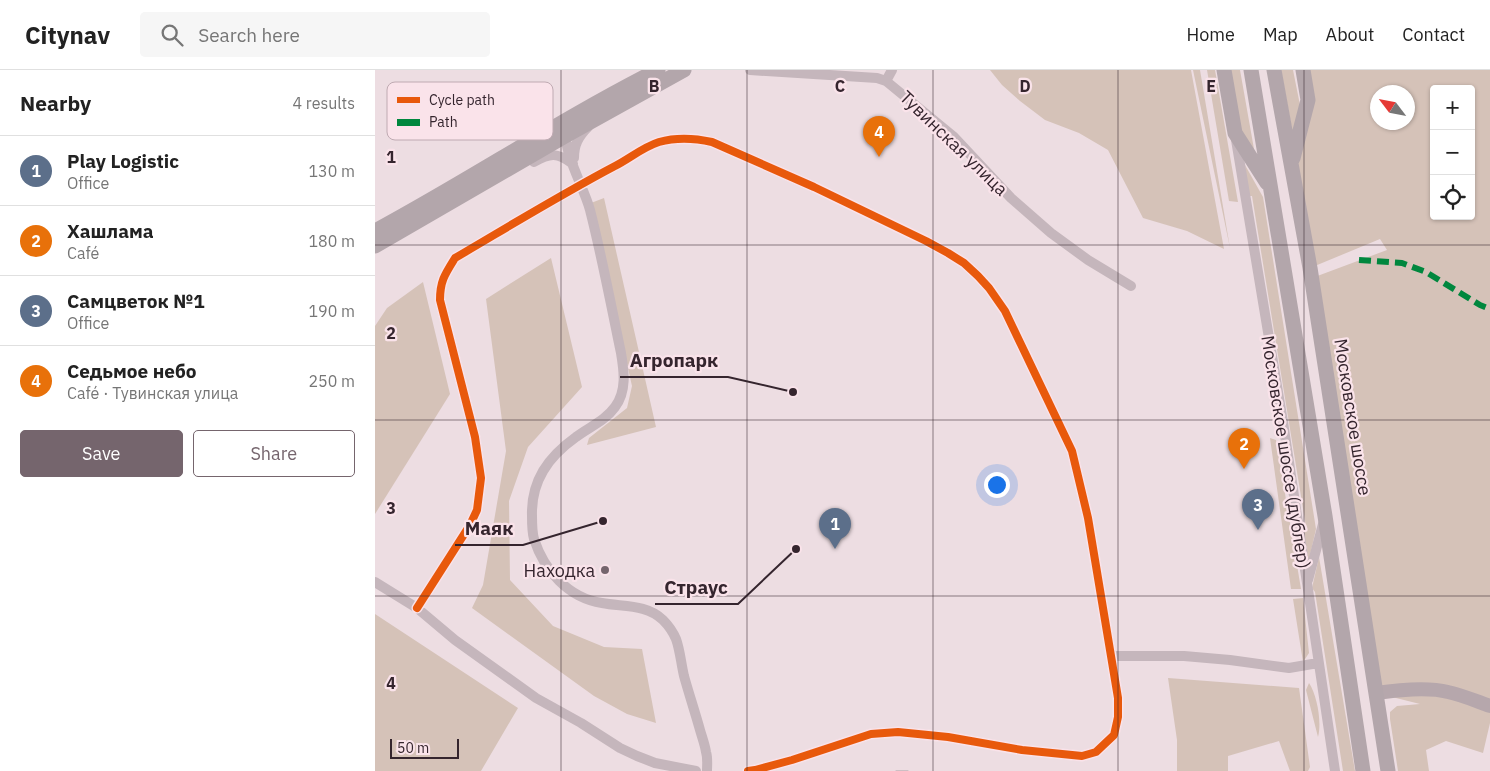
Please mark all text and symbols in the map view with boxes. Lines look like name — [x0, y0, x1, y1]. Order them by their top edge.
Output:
search box — [140, 12, 490, 57]
text: Citynav — [25, 19, 110, 51]
icon: search — [158, 21, 186, 49]
text: Search here — [198, 23, 300, 47]
text: Home — [1187, 23, 1235, 46]
text: Map — [1263, 23, 1298, 46]
text: About — [1326, 23, 1374, 46]
text: Contact — [1402, 23, 1465, 46]
text: B — [649, 76, 660, 96]
text: C — [835, 76, 845, 96]
text: D — [1019, 76, 1031, 96]
text: E — [1206, 76, 1216, 96]
legend — [387, 82, 553, 140]
street label: Тувинская улица — [895, 85, 1013, 201]
north arrow — [1370, 85, 1415, 130]
map controls — [1430, 85, 1475, 220]
button: + — [1430, 85, 1475, 130]
text: Nearby — [20, 89, 91, 117]
text: Cycle path — [429, 91, 495, 109]
text: 4 results — [292, 93, 355, 113]
text: Path — [429, 113, 458, 131]
pin: 4 — [863, 116, 895, 157]
button: − — [1430, 130, 1475, 175]
text: 1 — [386, 147, 396, 167]
text: Play Logistic — [67, 149, 179, 173]
text: 1 — [31, 161, 41, 181]
text: 130 m — [308, 161, 355, 181]
text: Office — [67, 173, 109, 193]
button: locate — [1430, 175, 1475, 220]
text: Хашлама — [67, 219, 154, 243]
text: 2 — [31, 231, 41, 251]
text: 180 m — [308, 231, 355, 251]
text: Café — [67, 243, 99, 263]
text: Самцветок №1 — [67, 289, 205, 313]
text: 3 — [31, 301, 41, 321]
text: 190 m — [308, 301, 355, 321]
text: Office — [67, 313, 109, 333]
text: 2 — [386, 323, 396, 343]
street label: Московское шоссе (дублер) — [1256, 334, 1316, 570]
street label: Московское шоссе — [1329, 337, 1377, 497]
callout: Агропарк — [620, 343, 728, 377]
text: Агропарк — [630, 348, 718, 372]
text: Седьмое небо — [67, 359, 197, 383]
text: 4 — [31, 371, 41, 391]
text: 250 m — [308, 371, 355, 391]
text: Café · Тувинская улица — [67, 383, 238, 403]
pin: 2 — [1228, 428, 1260, 469]
button: Save — [20, 430, 183, 477]
button: Share — [193, 430, 355, 477]
your location — [984, 472, 1010, 498]
pin: 3 — [1242, 489, 1274, 530]
text: 3 — [386, 498, 396, 518]
pin: 1 — [819, 508, 851, 549]
callout: Маяк — [455, 511, 523, 545]
text: Маяк — [465, 516, 513, 540]
place label: Находка — [524, 559, 595, 582]
marker: Находка — [599, 564, 611, 576]
callout: Страус — [655, 570, 738, 604]
text: Страус — [664, 575, 728, 599]
text: 4 — [386, 673, 396, 693]
scale bar — [390, 736, 459, 759]
text: 50 m — [397, 739, 429, 757]

